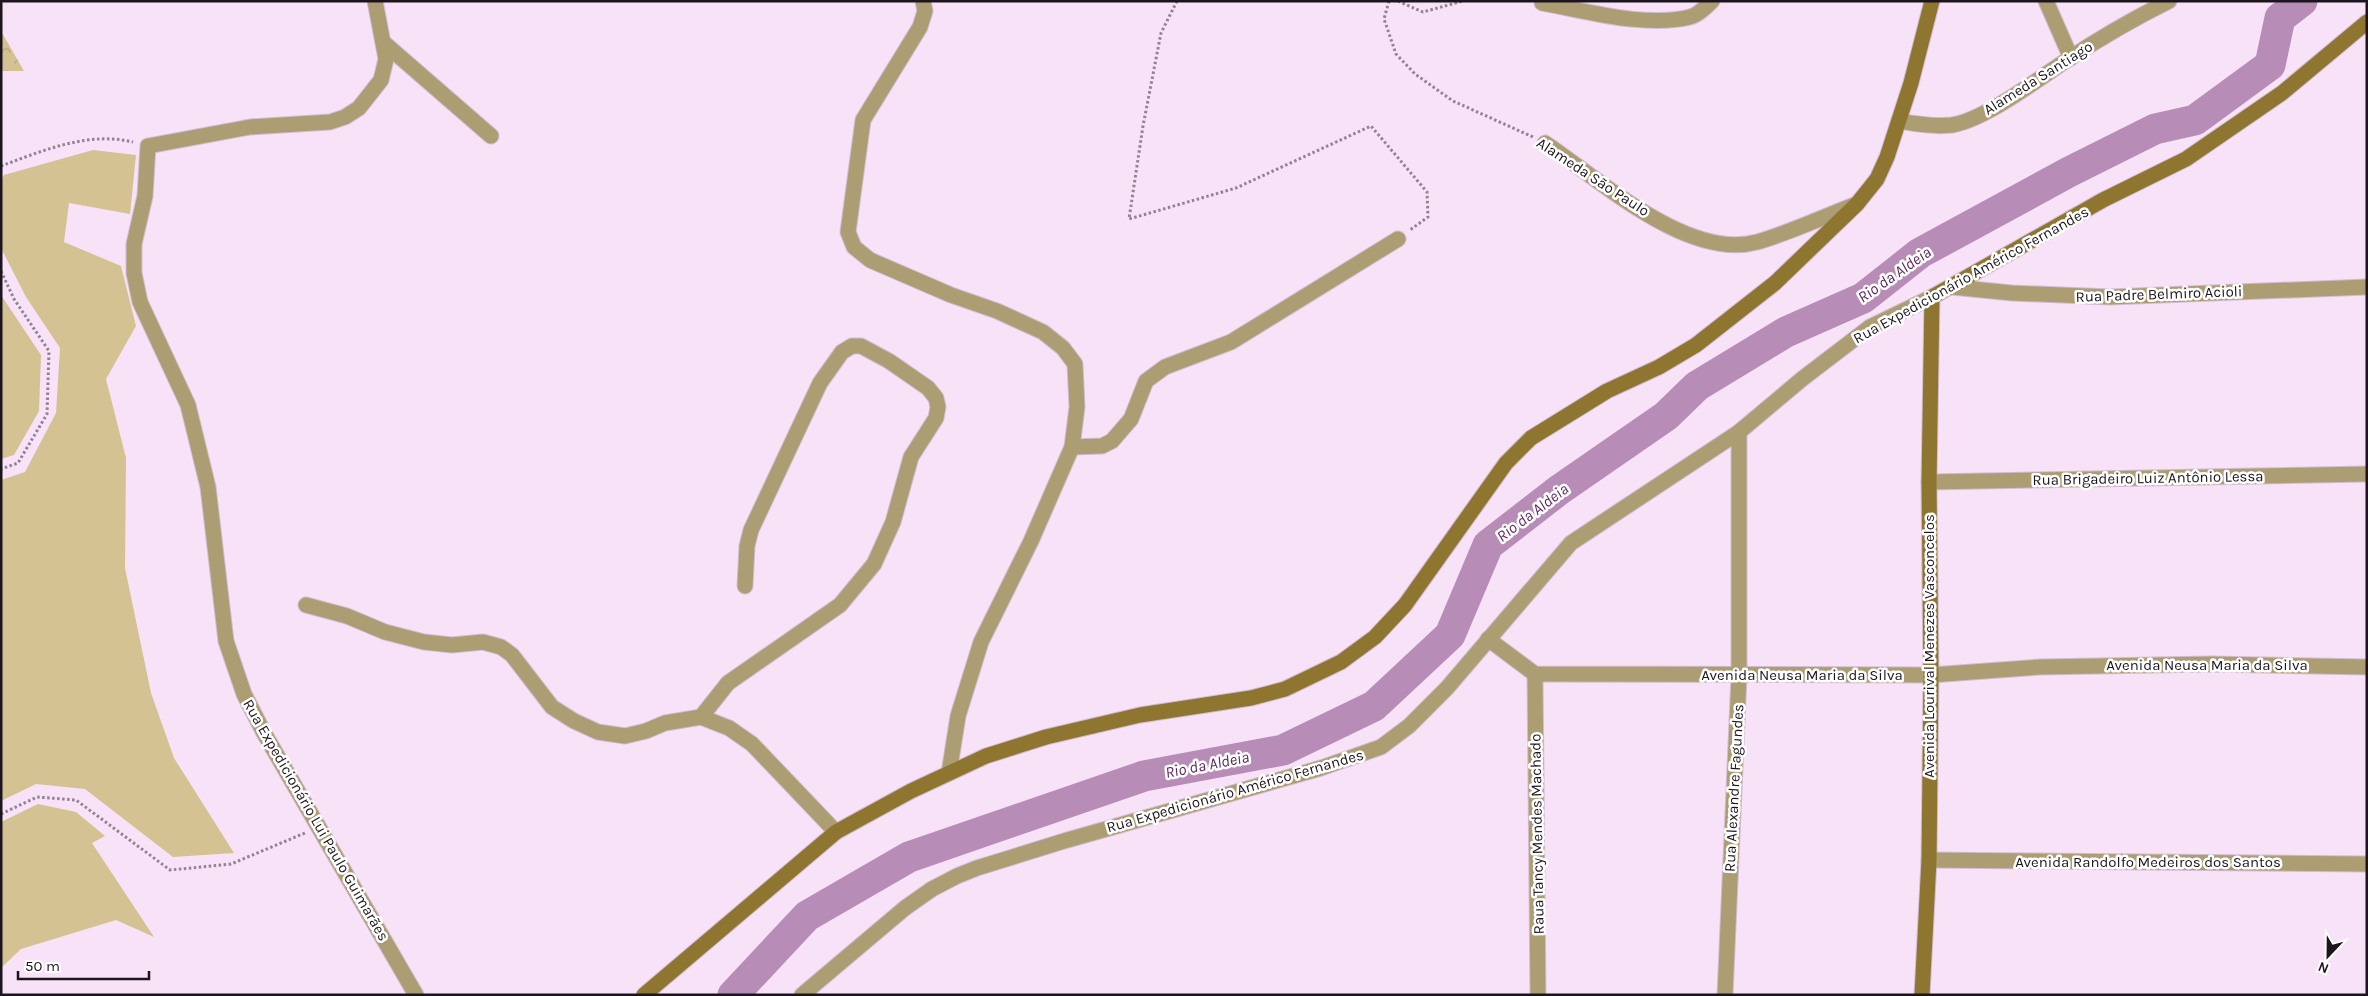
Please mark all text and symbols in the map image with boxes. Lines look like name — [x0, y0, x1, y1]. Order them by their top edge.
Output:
street label: Alameda Santiago — [1980, 37, 2096, 119]
street label: Alameda São Paulo — [1533, 134, 1653, 220]
street label: Rua Expedicionário Américo Fernandes — [1850, 203, 2092, 347]
water label: Rio da Aldeia — [1854, 242, 1935, 307]
street label: Rua Padre Belmiro Acioli — [2075, 282, 2243, 306]
street label: Rua Brigadeiro Luiz Antônio Lessa — [2032, 467, 2264, 489]
water label: Rio da Aldeia — [1493, 479, 1572, 546]
street label: Avenida Lourival Menezes Vasconcelos — [1920, 514, 1938, 778]
street label: Avenida Neusa Maria da Silva — [2106, 656, 2308, 674]
street label: Avenida Neusa Maria da Silva — [1701, 666, 1903, 684]
street label: Rua Expedicionário Lui Paulo Guimarães — [239, 696, 393, 944]
street label: Rua Alexandre Fagundes — [1721, 704, 1747, 872]
street label: Raua Tancy Mendes Machado — [1526, 733, 1548, 935]
street label: Rua Expedicionário Américo Fernandes — [1104, 746, 1366, 836]
water label: Rio da Aldeia — [1164, 747, 1251, 782]
street label: Avenida Randolfo Medeiros dos Santos — [2015, 853, 2281, 871]
north arrow — [2303, 931, 2353, 981]
scale bar — [18, 948, 149, 980]
text: 50 m — [25, 957, 60, 975]
text: N — [2315, 958, 2331, 977]

